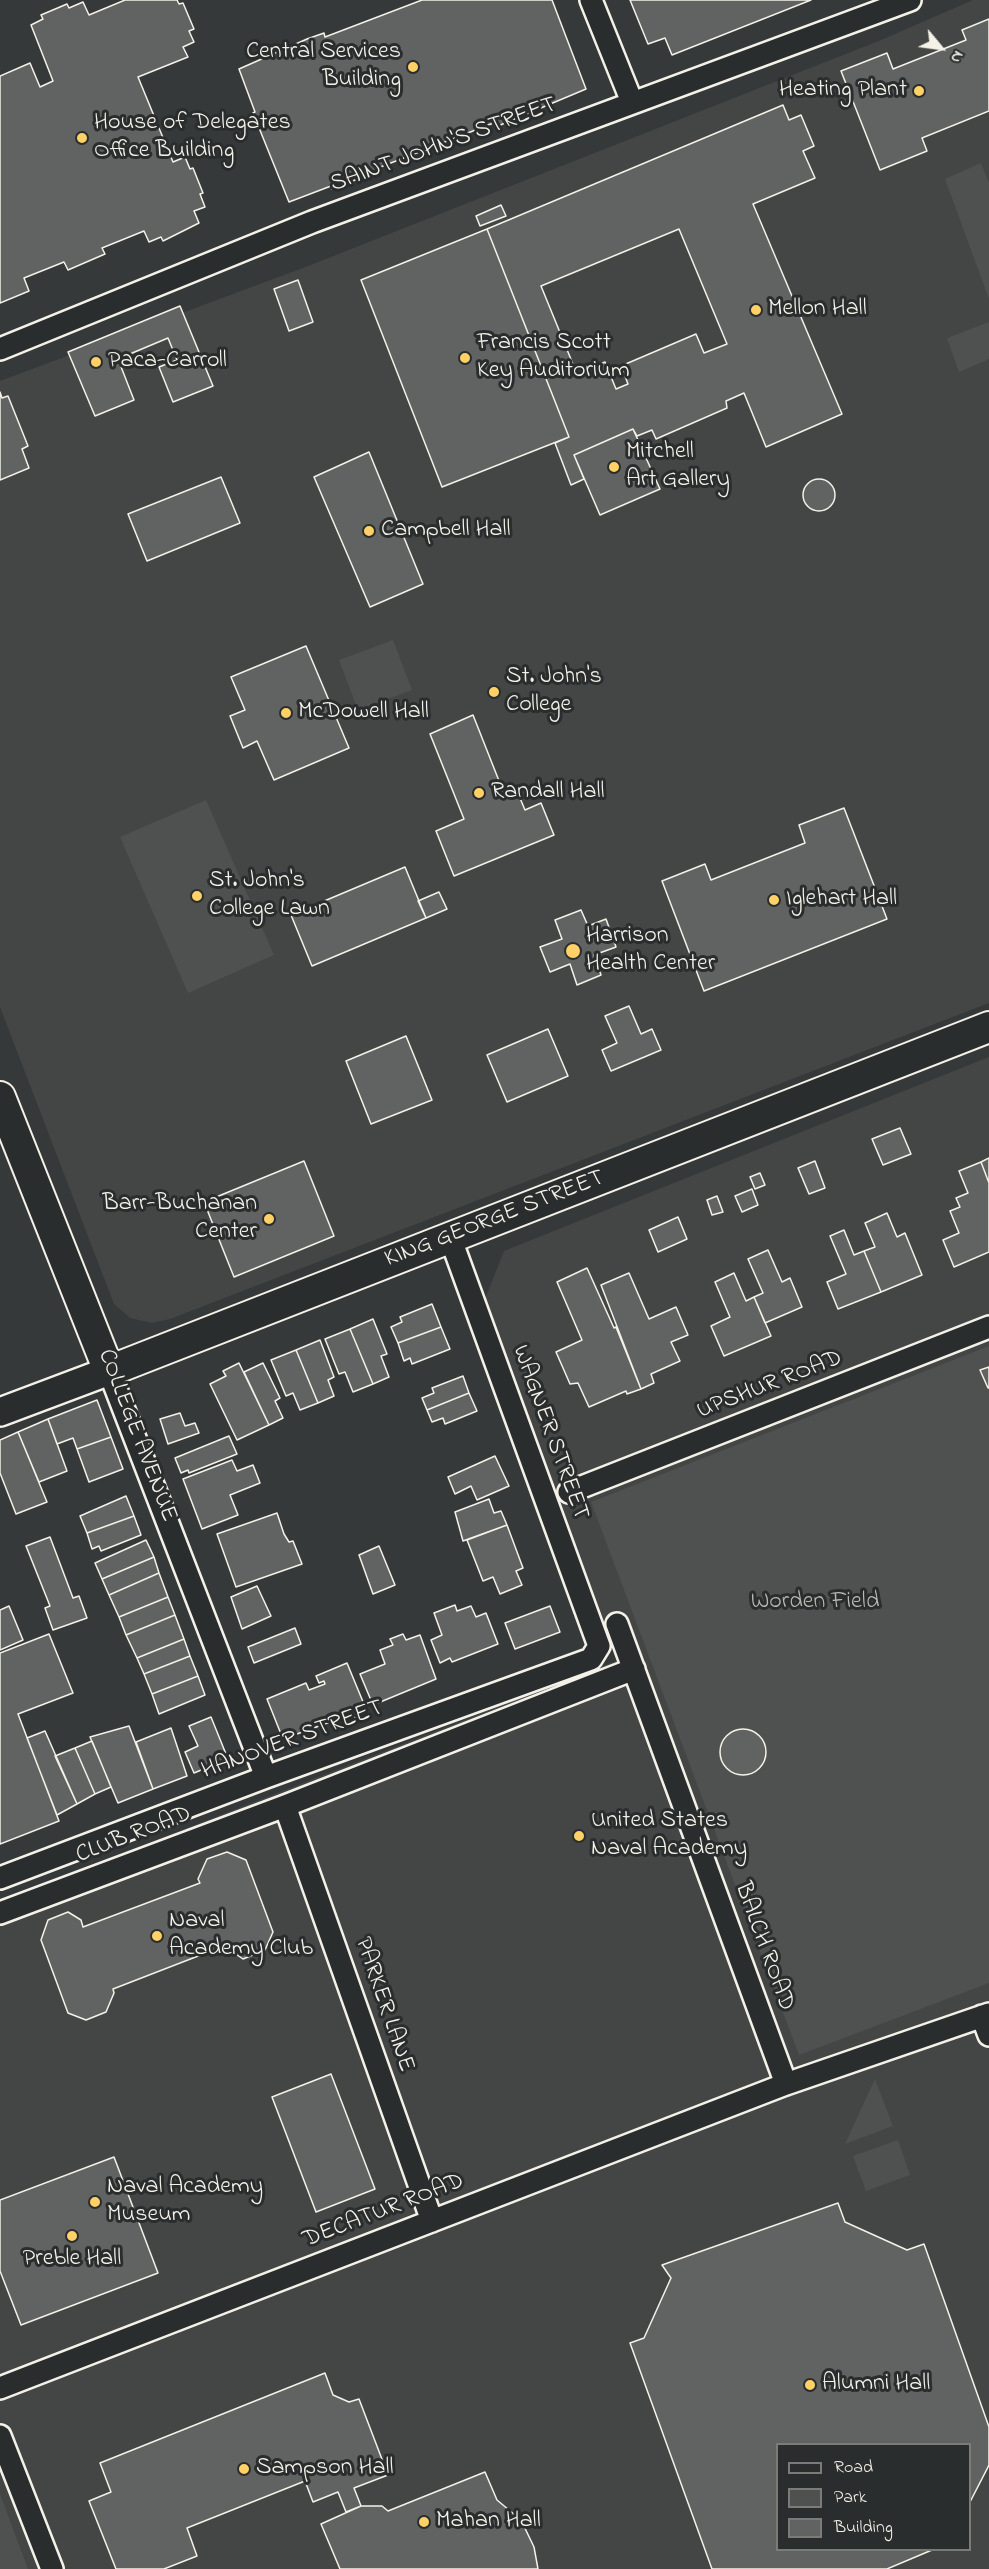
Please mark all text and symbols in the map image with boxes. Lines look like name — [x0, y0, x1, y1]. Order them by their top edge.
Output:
north arrow — [911, 18, 971, 78]
place label: Central Services Building — [246, 39, 401, 95]
text: N — [944, 46, 970, 67]
marker: Central Services Building — [406, 60, 420, 74]
place label: Heating Plant — [779, 77, 907, 105]
marker: Heating Plant — [912, 84, 926, 98]
street label: SAINT JOHN'S STREET — [327, 92, 561, 200]
place label: House of Delegates Office Building — [94, 110, 291, 166]
marker: House of Delegates Office Building — [75, 131, 89, 145]
place label: Mellon Hall — [768, 296, 867, 324]
marker: Mellon Hall — [749, 303, 763, 317]
place label: Francis Scott Key Auditorium — [477, 330, 630, 386]
place label: Paca-Carroll — [108, 348, 227, 376]
marker: Francis Scott Key Auditorium — [458, 351, 472, 365]
marker: Paca-Carroll — [89, 355, 103, 369]
place label: Mitchell Art Gallery — [626, 439, 730, 495]
marker: Mitchell Art Gallery — [607, 460, 621, 474]
place label: Campbell Hall — [381, 517, 511, 545]
marker: Campbell Hall — [362, 524, 376, 538]
place label: St. John's College — [506, 664, 602, 720]
marker: St. John's College — [487, 685, 501, 699]
place label: McDowell Hall — [298, 699, 429, 727]
marker: McDowell Hall — [279, 706, 293, 720]
place label: Randall Hall — [491, 779, 605, 807]
marker: Randall Hall — [472, 786, 486, 800]
place label: St. John's College Lawn — [209, 868, 330, 924]
place label: Iglehart Hall — [786, 886, 897, 914]
marker: St. John's College Lawn — [190, 889, 204, 903]
marker: Iglehart Hall — [767, 893, 781, 907]
place label: Harrison Health Center — [586, 923, 715, 979]
marker: Harrison Health Center — [564, 942, 582, 960]
street label: KING GEORGE STREET — [381, 1165, 609, 1275]
place label: Barr-Buchanan Center — [103, 1191, 257, 1247]
marker: Barr-Buchanan Center — [262, 1212, 276, 1226]
street label: WAGNER STREET — [504, 1342, 594, 1524]
street label: UPSHUR ROAD — [693, 1345, 847, 1427]
street label: COLLEGE AVENUE — [90, 1346, 182, 1526]
park label: Worden Field — [751, 1589, 879, 1617]
street label: HANOVER STREET — [198, 1695, 388, 1787]
street label: CLUB ROAD — [72, 1801, 196, 1871]
place label: United States Naval Academy — [591, 1808, 747, 1864]
marker: United States Naval Academy — [572, 1829, 586, 1843]
street label: BALCH ROAD — [726, 1879, 800, 2015]
place label: Naval Academy Club — [169, 1908, 313, 1964]
marker: Naval Academy Club — [150, 1929, 164, 1943]
street label: PARKER LANE — [347, 1934, 419, 2076]
street label: DECATUR ROAD — [299, 2168, 469, 2256]
place label: Naval Academy Museum — [107, 2174, 263, 2230]
marker: Naval Academy Museum — [88, 2195, 102, 2209]
marker: Preble Hall — [65, 2229, 79, 2243]
place label: Preble Hall — [23, 2246, 121, 2274]
place label: Alumni Hall — [822, 2371, 930, 2399]
marker: Alumni Hall — [803, 2378, 817, 2392]
legend — [776, 2443, 971, 2551]
place label: Sampson Hall — [256, 2455, 394, 2483]
text: Road — [834, 2455, 873, 2481]
marker: Sampson Hall — [237, 2462, 251, 2476]
text: Park — [834, 2485, 867, 2511]
place label: Mahan Hall — [436, 2508, 541, 2536]
marker: Mahan Hall — [417, 2515, 431, 2529]
text: Building — [834, 2515, 893, 2541]

